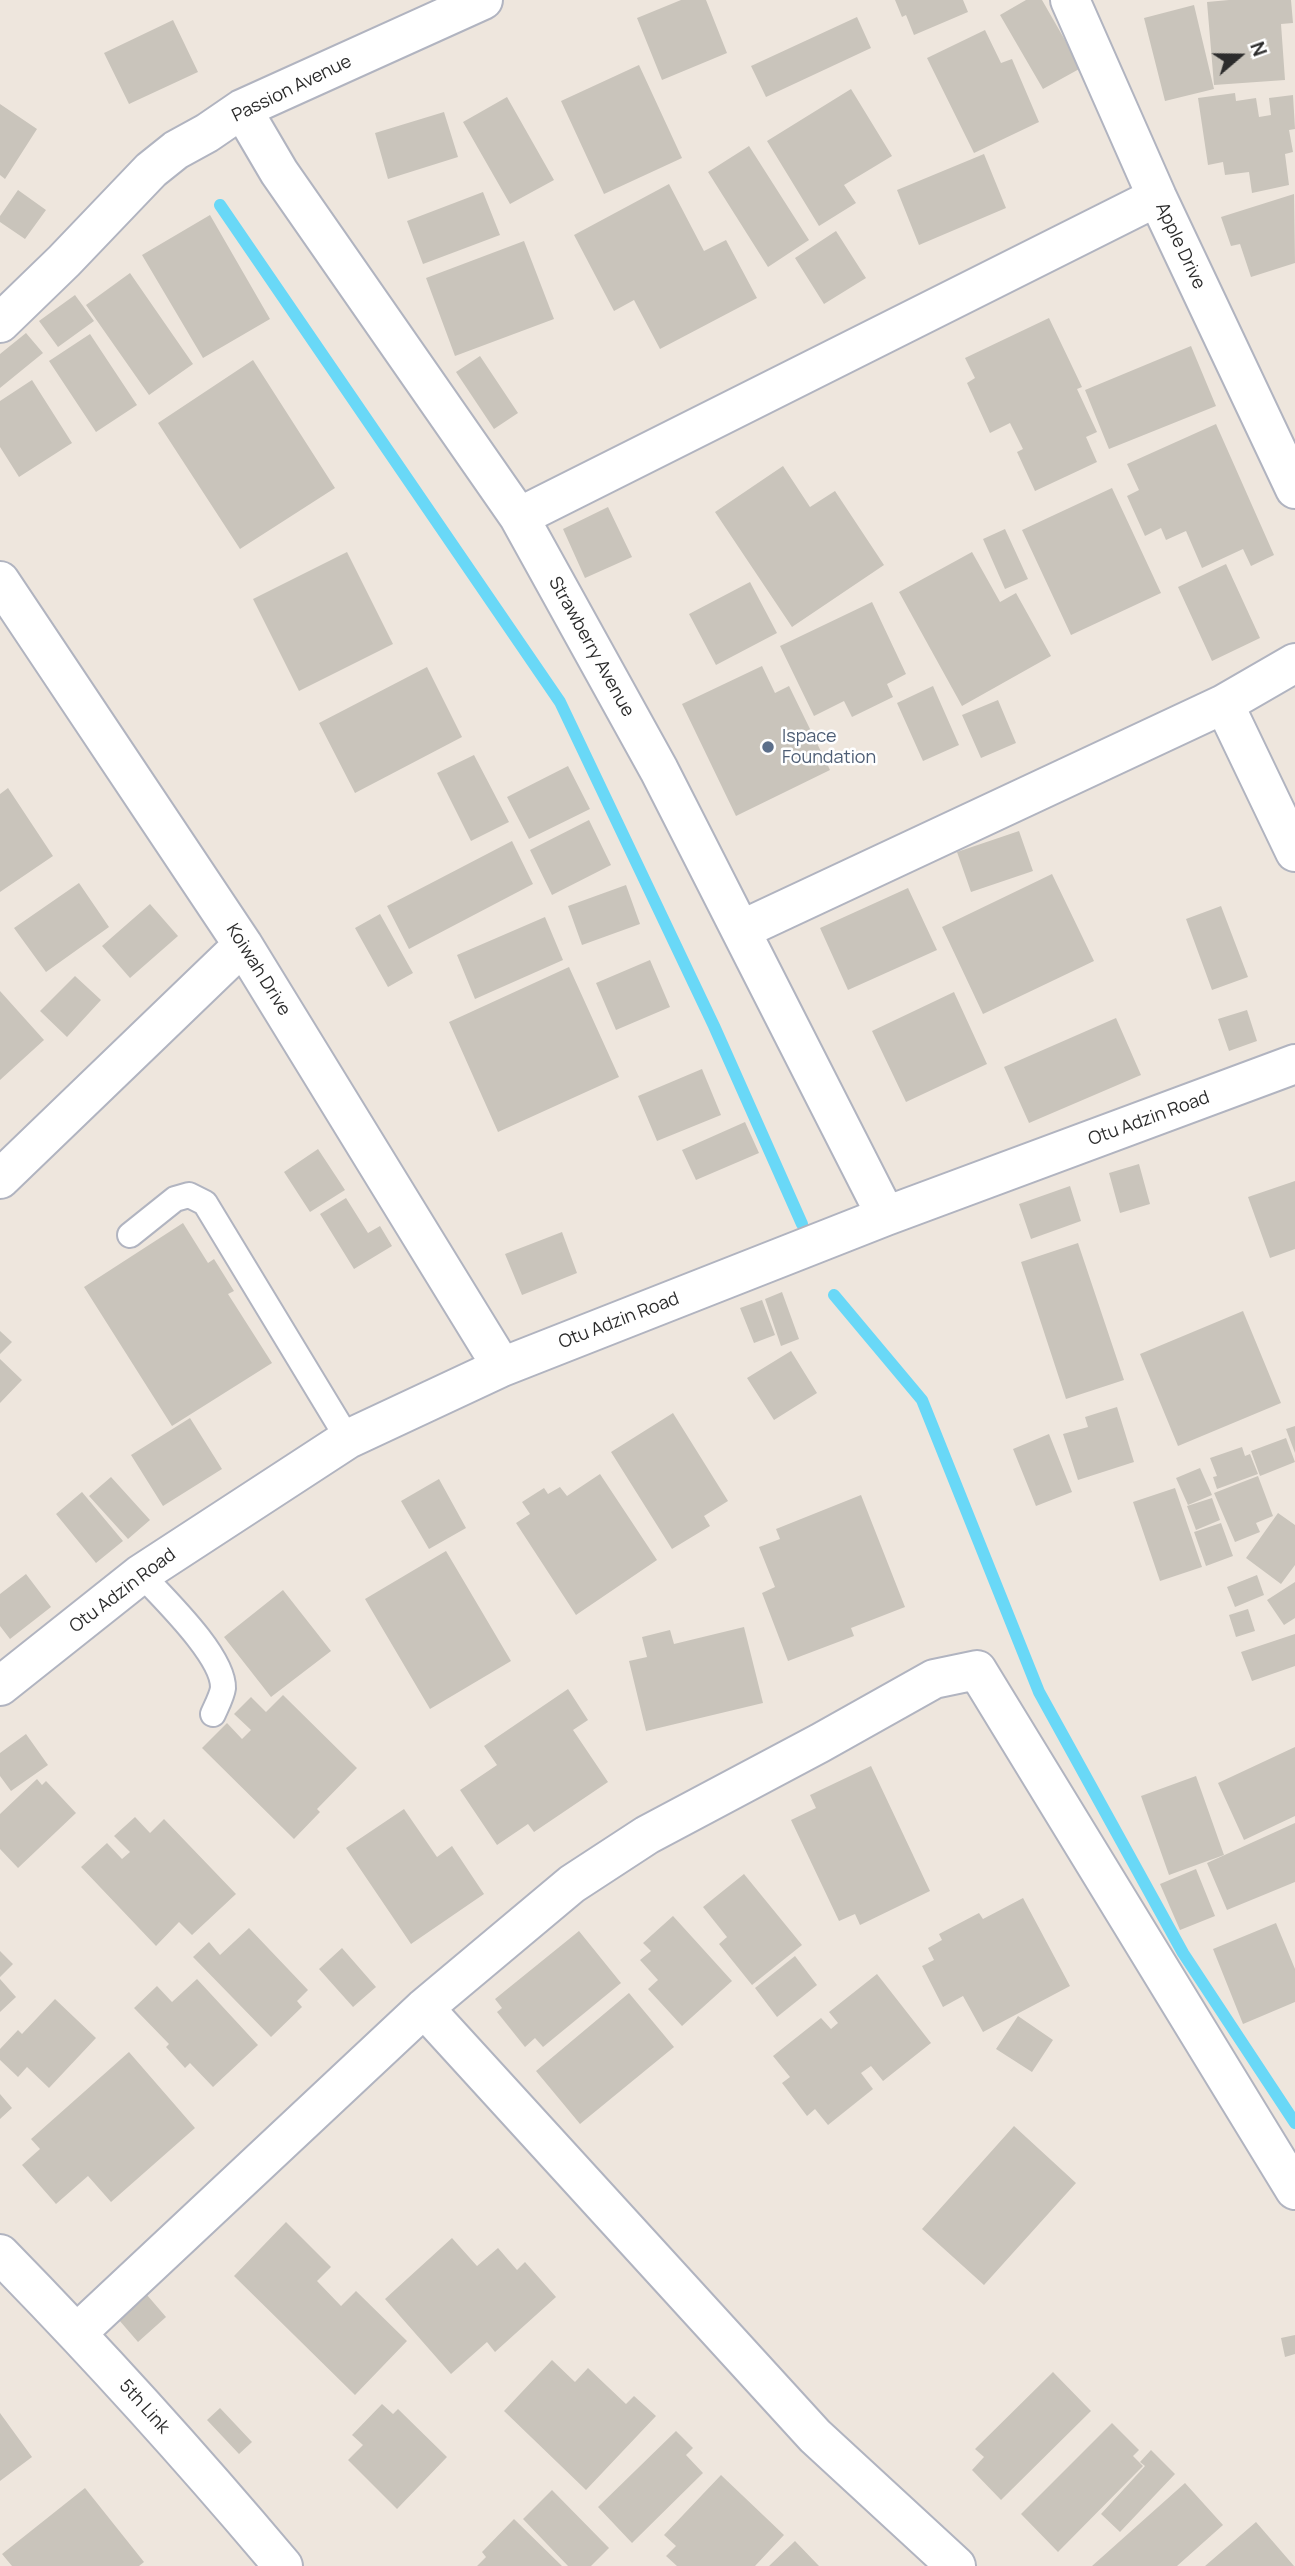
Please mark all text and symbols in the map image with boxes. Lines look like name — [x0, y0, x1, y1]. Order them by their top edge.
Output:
north arrow — [1204, 21, 1274, 91]
text: N — [1244, 38, 1273, 60]
street label: Passion Avenue — [229, 51, 355, 127]
street label: Apple Drive — [1151, 199, 1209, 293]
street label: Strawberry Avenue — [544, 573, 638, 721]
place label: Ispace Foundation — [782, 726, 876, 768]
marker: Ispace Foundation — [760, 739, 776, 755]
street label: Koiwah Drive — [221, 920, 295, 1020]
street label: Otu Adzin Road — [1086, 1087, 1212, 1151]
street label: Otu Adzin Road — [556, 1288, 682, 1354]
street label: Otu Adzin Road — [66, 1544, 180, 1638]
street label: 5th Link — [114, 2376, 174, 2438]

